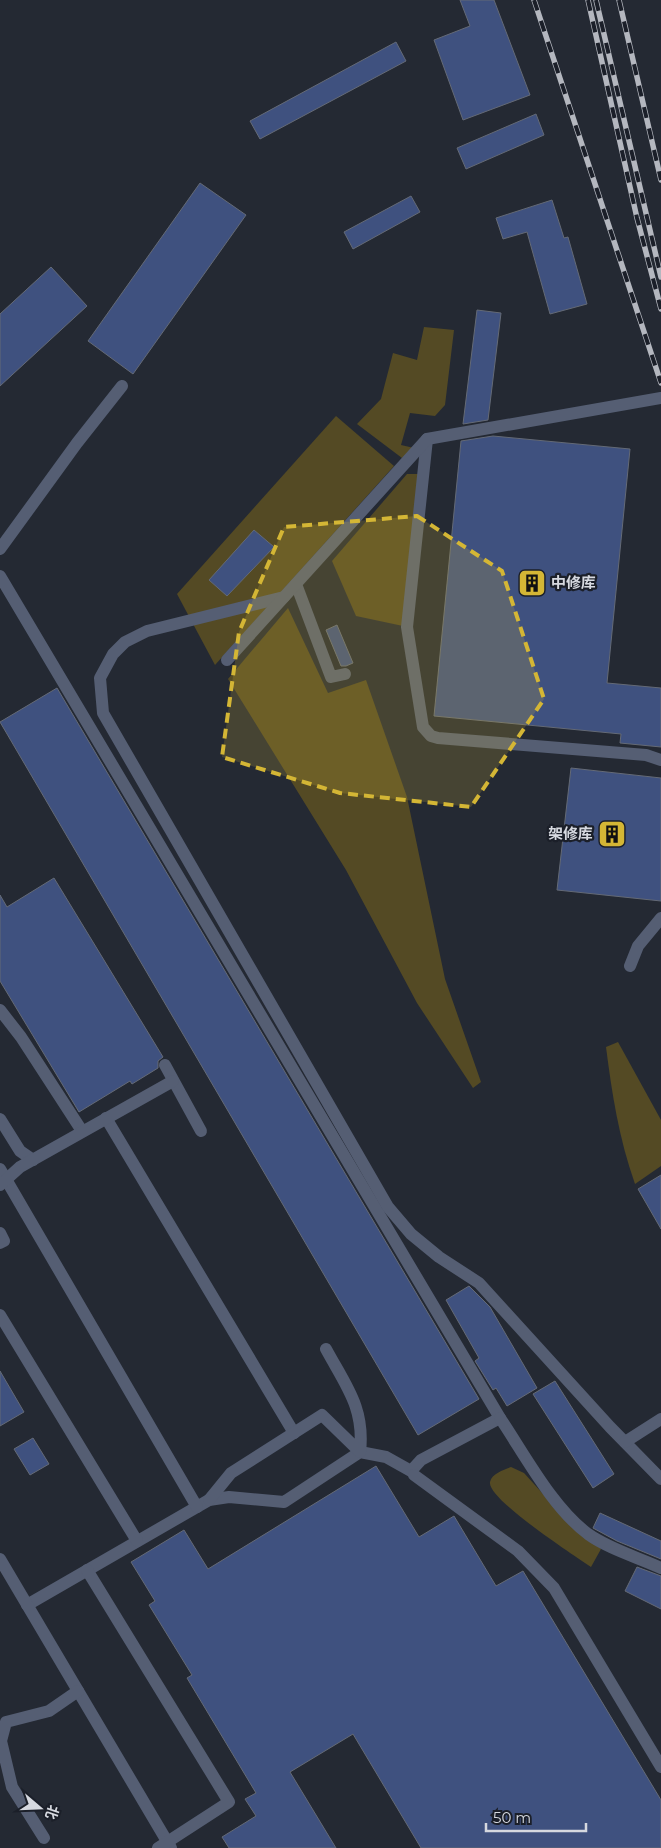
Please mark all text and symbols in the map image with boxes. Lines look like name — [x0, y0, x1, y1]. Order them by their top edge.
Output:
building icon: 中修库 — [517, 568, 547, 598]
place label: 中修库 — [551, 573, 596, 592]
building icon: 架修库 — [597, 819, 627, 849]
place label: 架修库 — [548, 824, 593, 843]
north arrow — [15, 1783, 65, 1833]
scale bar — [486, 1800, 586, 1832]
text: 北 — [42, 1803, 63, 1822]
text: 50 m — [493, 1808, 531, 1827]

